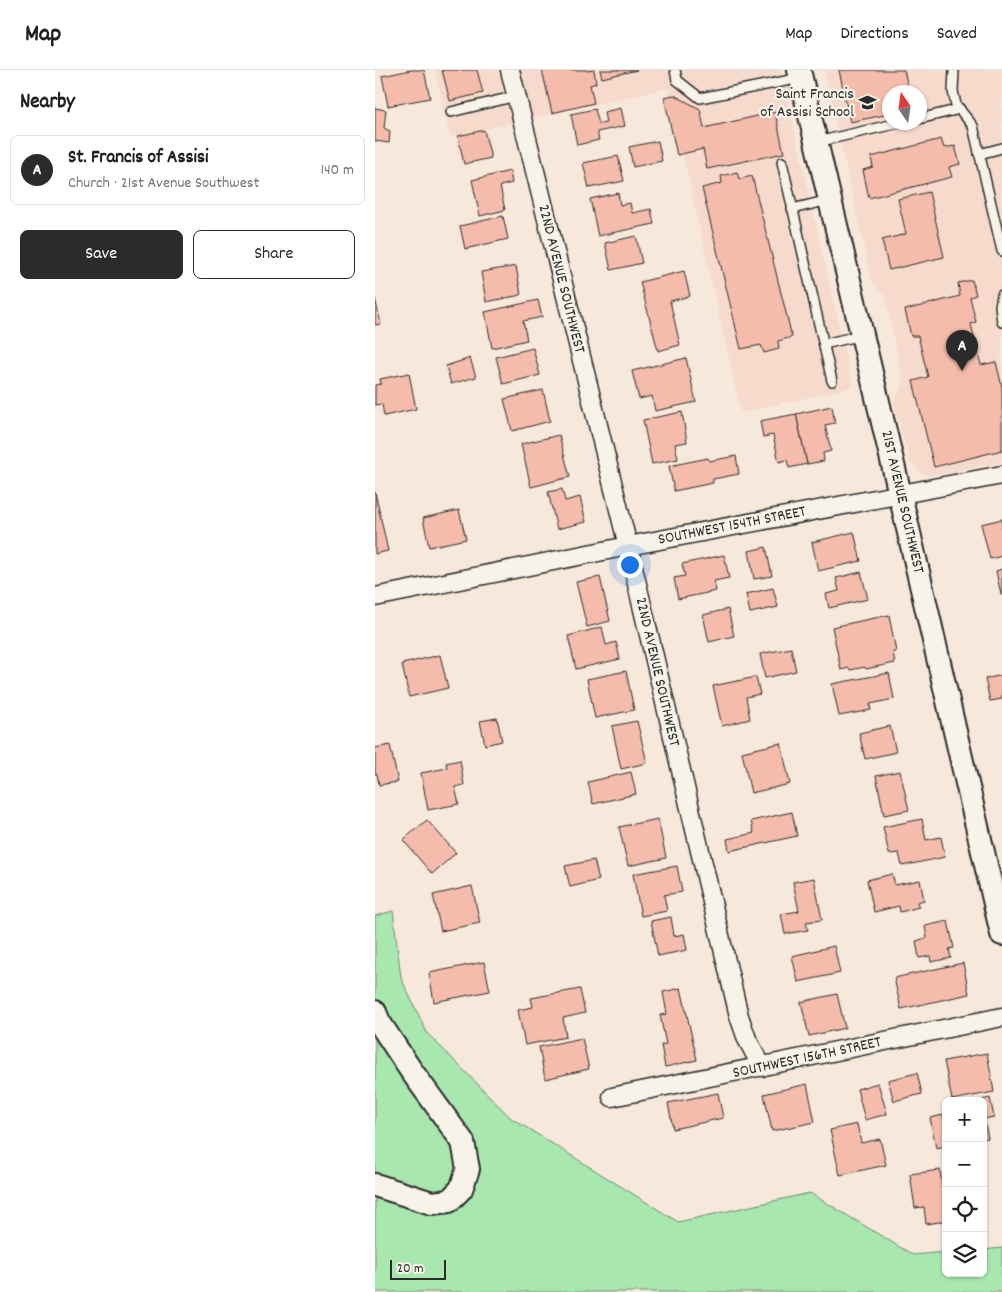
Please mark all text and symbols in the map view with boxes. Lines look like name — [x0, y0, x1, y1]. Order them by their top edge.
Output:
text: Map — [25, 18, 61, 52]
text: Map — [785, 22, 812, 47]
text: Directions — [840, 22, 909, 47]
text: Saved — [937, 22, 977, 47]
place label: Saint Francis of Assisi School — [760, 83, 854, 124]
north arrow — [882, 85, 927, 130]
text: Nearby — [20, 88, 75, 118]
school or university icon: Saint Francis of Assisi School — [858, 93, 878, 113]
text: St. Francis of Assisi — [68, 145, 208, 172]
text: A — [33, 159, 41, 182]
text: 140 m — [320, 159, 354, 182]
text: Church · 21st Avenue Southwest — [68, 172, 259, 195]
street label: 22ND AVENUE SOUTHWEST — [531, 202, 591, 356]
button: Save — [20, 230, 183, 279]
button: Share — [193, 230, 355, 279]
pin: A — [946, 330, 978, 371]
street label: 21ST AVENUE SOUTHWEST — [874, 428, 930, 576]
street label: SOUTHWEST 154TH STREET — [656, 500, 808, 552]
your location — [617, 552, 643, 578]
street label: 22ND AVENUE SOUTHWEST — [629, 595, 685, 749]
street label: SOUTHWEST 156TH STREET — [731, 1031, 884, 1085]
map controls — [942, 1097, 987, 1277]
button: + — [942, 1097, 987, 1142]
button: − — [942, 1142, 987, 1187]
button: locate — [942, 1187, 987, 1232]
button: layers — [942, 1232, 987, 1277]
scale bar — [390, 1257, 446, 1280]
text: 20 m — [397, 1259, 424, 1279]

